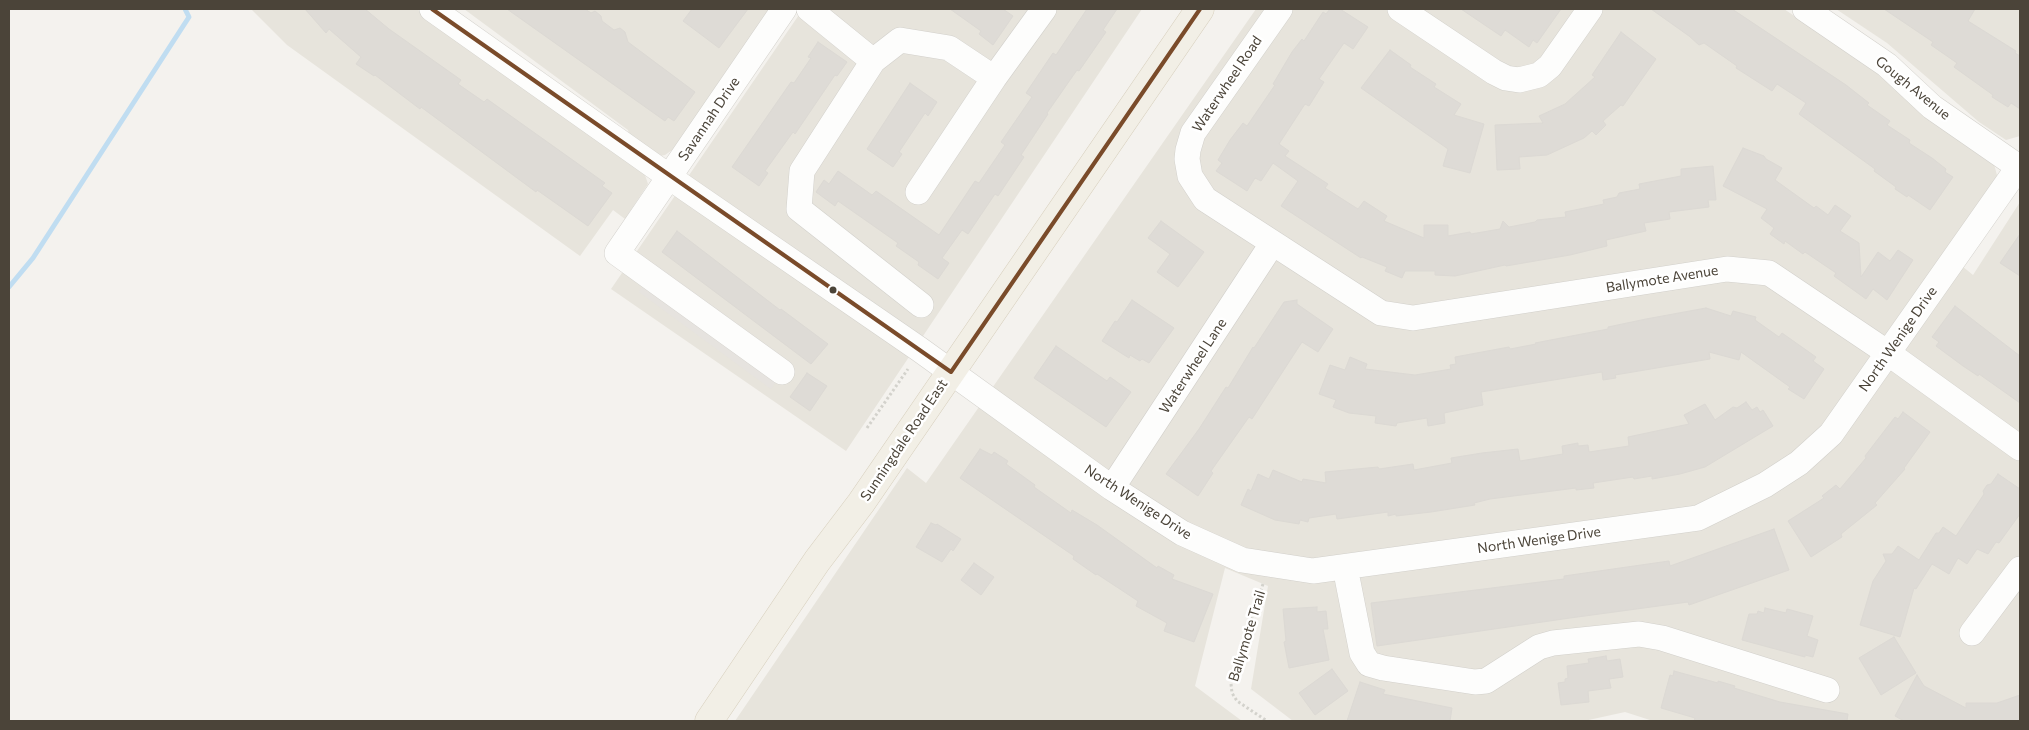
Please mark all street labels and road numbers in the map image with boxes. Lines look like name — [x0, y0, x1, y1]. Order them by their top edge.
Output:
street label: Waterwheel Road — [1189, 33, 1265, 135]
street label: Gough Avenue — [1872, 53, 1954, 123]
street label: Savannah Drive — [675, 74, 743, 164]
street label: Ballymote Avenue — [1605, 262, 1719, 296]
street label: North Wenige Drive — [1855, 283, 1941, 395]
street label: Waterwheel Lane — [1156, 315, 1230, 417]
street label: Sunningdale Road East — [857, 376, 951, 504]
street label: North Wenige Drive — [1081, 461, 1195, 543]
street label: North Wenige Drive — [1476, 523, 1602, 557]
street label: Ballymote Trail — [1225, 588, 1269, 684]

